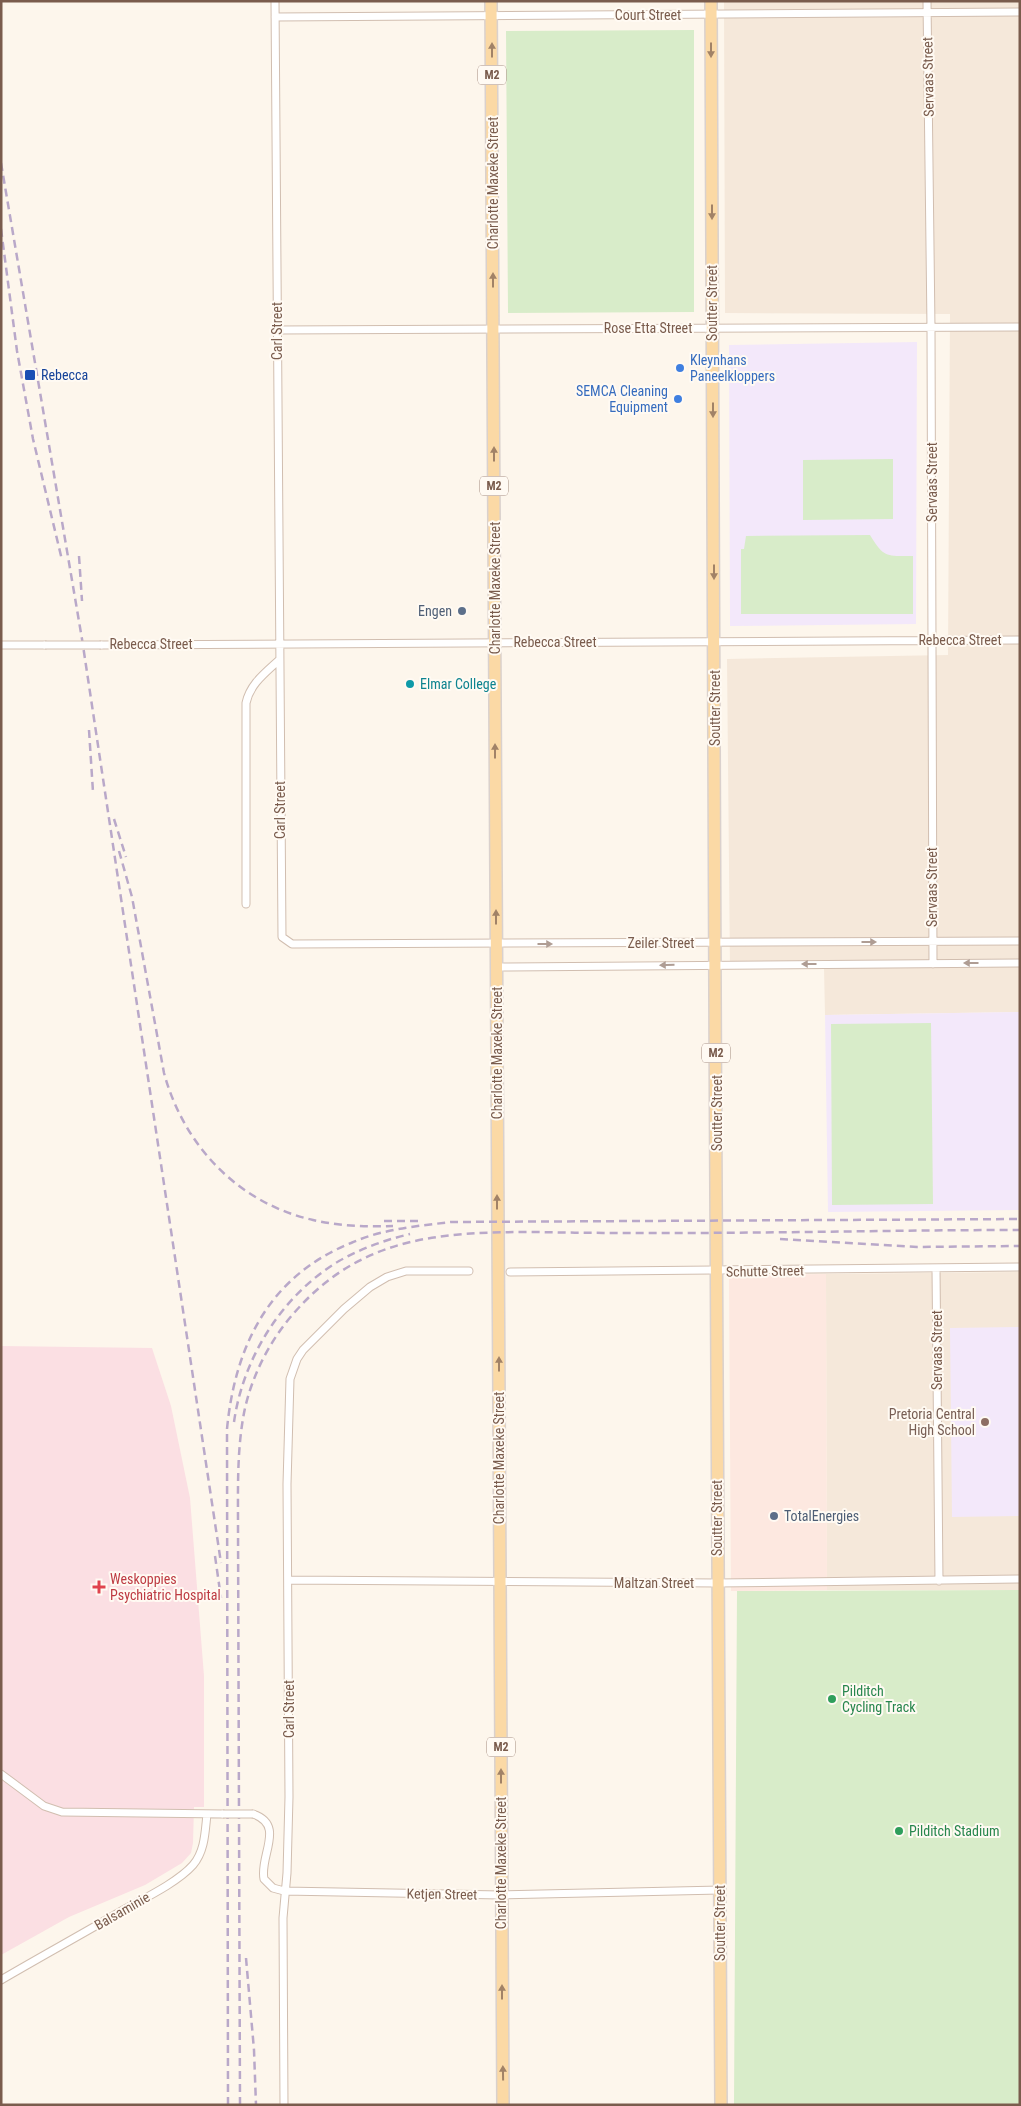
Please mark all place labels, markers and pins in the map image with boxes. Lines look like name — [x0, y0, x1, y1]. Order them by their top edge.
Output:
place label: Kleynhans Paneelkloppers — [690, 352, 775, 384]
marker: Kleynhans Paneelkloppers — [674, 362, 686, 374]
place label: Rebecca — [41, 367, 88, 383]
marker: Rebecca — [23, 368, 37, 382]
place label: SEMCA Cleaning Equipment — [576, 383, 668, 415]
marker: SEMCA Cleaning Equipment — [672, 393, 684, 405]
place label: Engen — [418, 603, 452, 619]
marker: Engen — [456, 605, 468, 617]
place label: Elmar College — [420, 676, 497, 692]
marker: Elmar College — [404, 678, 416, 690]
place label: Pretoria Central High School — [889, 1406, 975, 1438]
marker: Pretoria Central High School — [979, 1416, 991, 1428]
place label: TotalEnergies — [784, 1508, 859, 1524]
marker: TotalEnergies — [768, 1510, 780, 1522]
place label: Weskoppies Psychiatric Hospital — [110, 1571, 221, 1603]
marker: Weskoppies Psychiatric Hospital — [92, 1580, 106, 1594]
place label: Pilditch Cycling Track — [842, 1683, 916, 1715]
marker: Pilditch Cycling Track — [826, 1693, 838, 1705]
place label: Pilditch Stadium — [909, 1823, 1000, 1839]
marker: Pilditch Stadium — [893, 1825, 905, 1837]

